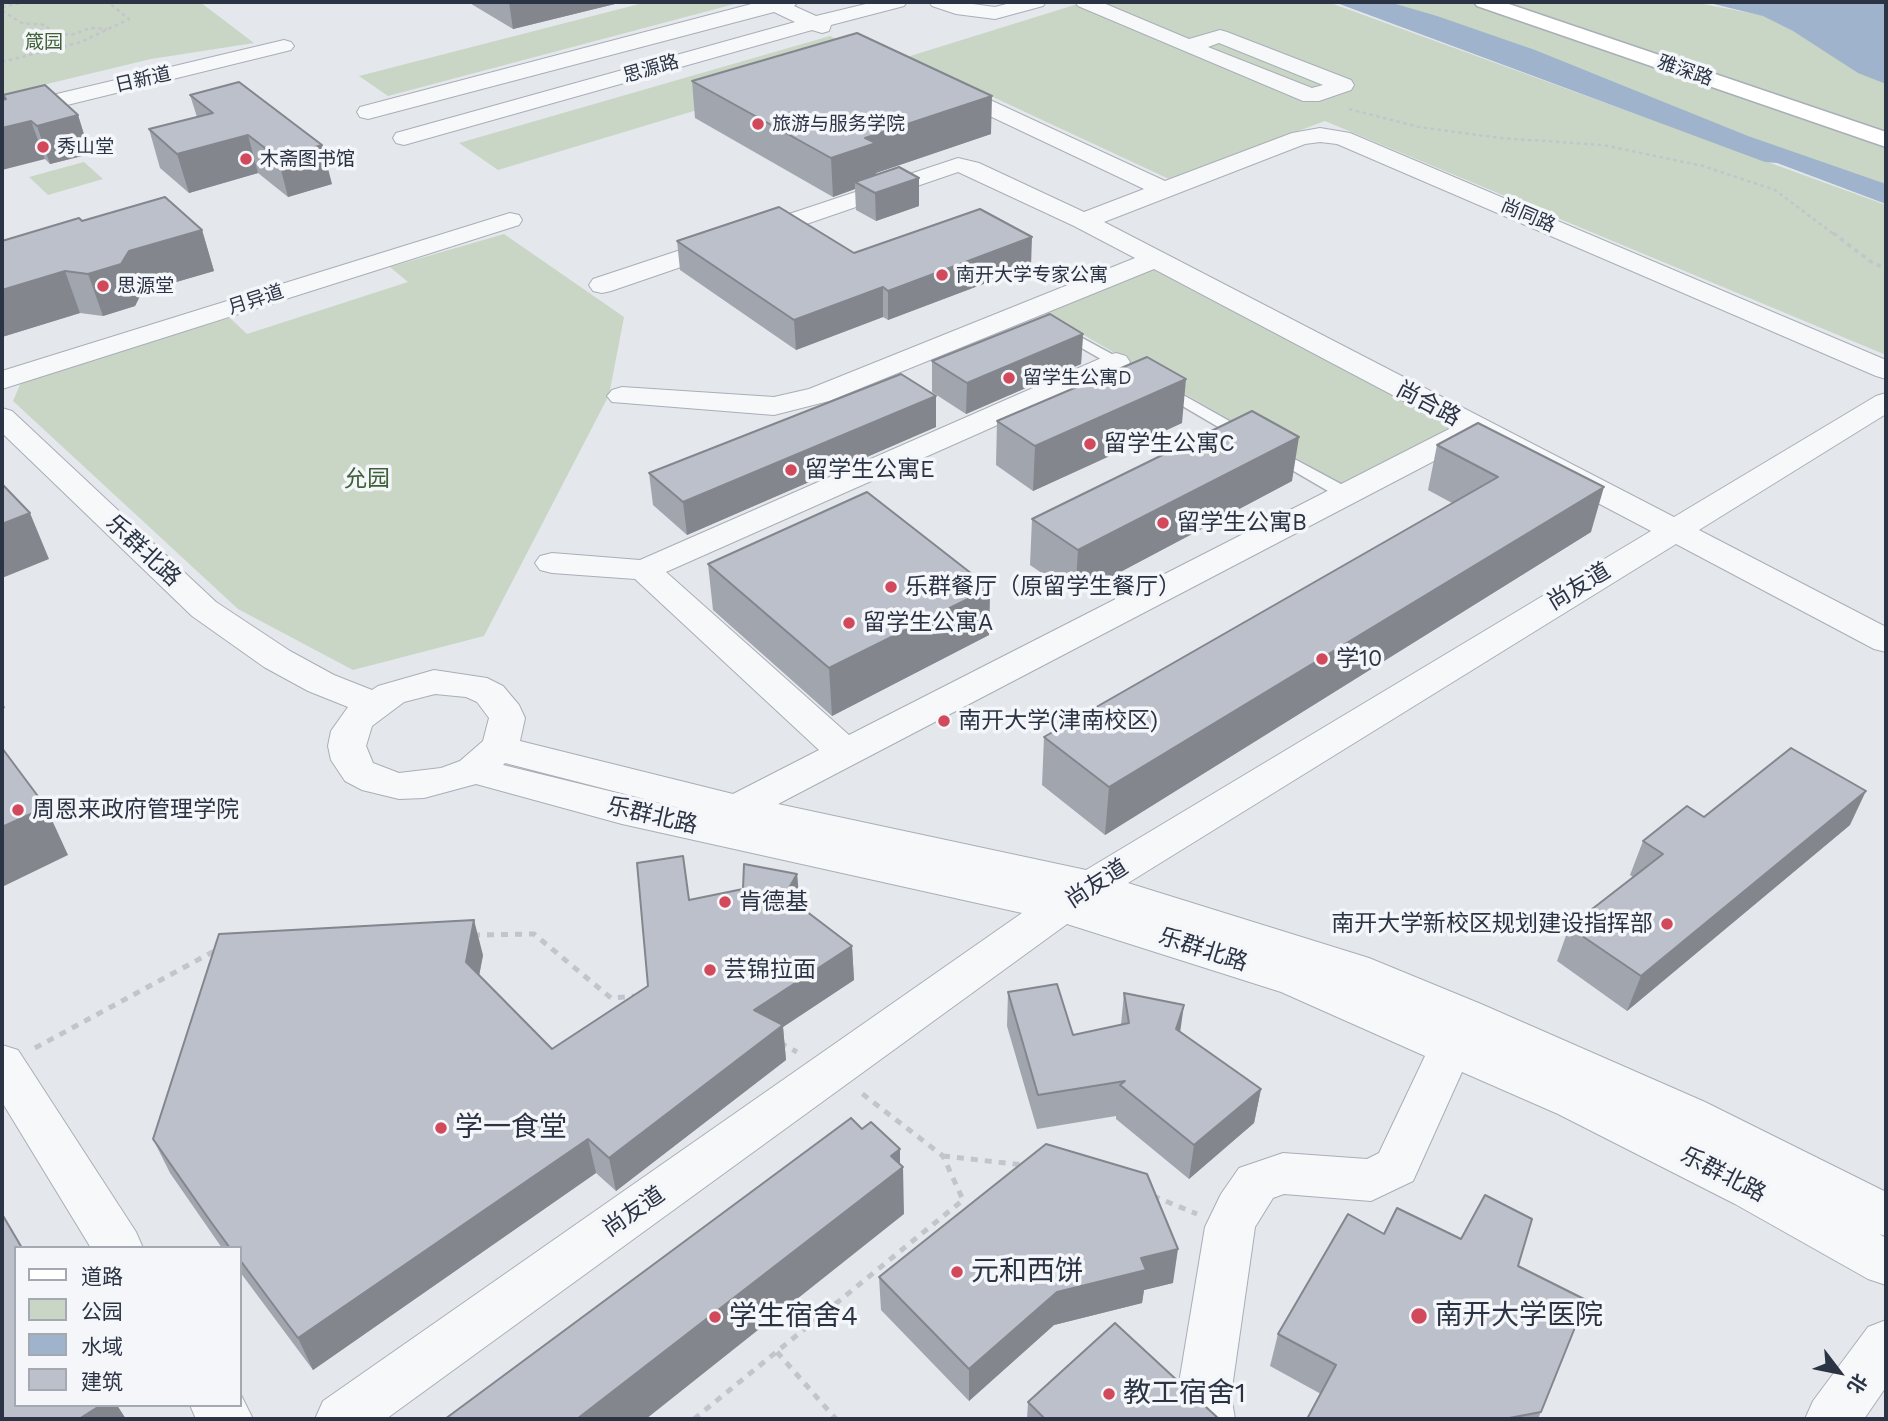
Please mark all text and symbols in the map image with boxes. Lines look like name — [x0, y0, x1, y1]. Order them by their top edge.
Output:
park label: 箴园 — [25, 31, 63, 53]
street label: 思源路 — [620, 50, 682, 88]
street label: 雅深路 — [1654, 51, 1716, 91]
street label: 日新道 — [113, 62, 173, 98]
place label: 旅游与服务学院 — [772, 113, 905, 135]
marker: 旅游与服务学院 — [750, 116, 766, 132]
place label: 秀山堂 — [57, 136, 114, 158]
marker: 秀山堂 — [35, 139, 51, 155]
place label: 木斋图书馆 — [260, 148, 355, 170]
marker: 木斋图书馆 — [238, 151, 254, 167]
street label: 尚同路 — [1497, 194, 1559, 238]
place label: 南开大学专家公寓 — [956, 264, 1108, 286]
marker: 南开大学专家公寓 — [934, 267, 950, 283]
place label: 思源堂 — [117, 275, 174, 297]
marker: 思源堂 — [95, 278, 111, 294]
street label: 月异道 — [225, 280, 287, 320]
place label: 留学生公寓D — [1023, 367, 1132, 389]
marker: 留学生公寓D — [1001, 370, 1017, 386]
street label: 尚合路 — [1391, 376, 1465, 432]
place label: 留学生公寓C — [1104, 430, 1235, 458]
marker: 留学生公寓C — [1082, 436, 1098, 452]
place label: 留学生公寓E — [805, 456, 935, 484]
marker: 留学生公寓E — [783, 462, 799, 478]
park label: 允园 — [344, 465, 390, 493]
place label: 留学生公寓B — [1177, 509, 1307, 537]
street label: 乐群北路 — [100, 510, 186, 592]
marker: 留学生公寓B — [1155, 515, 1171, 531]
street label: 尚友道 — [1542, 557, 1616, 617]
place label: 乐群餐厅（原留学生餐厅） — [905, 573, 1181, 601]
marker: 乐群餐厅（原留学生餐厅） — [883, 579, 899, 595]
place label: 留学生公寓A — [863, 609, 993, 637]
marker: 留学生公寓A — [841, 615, 857, 631]
place label: 学10 — [1336, 645, 1382, 673]
marker: 学10 — [1314, 651, 1330, 667]
place label: 南开大学(津南校区) — [958, 707, 1158, 735]
marker: 南开大学(津南校区) — [936, 713, 952, 729]
street label: 乐群北路 — [604, 792, 700, 840]
place label: 周恩来政府管理学院 — [32, 796, 239, 824]
marker: 周恩来政府管理学院 — [10, 802, 26, 818]
street label: 尚友道 — [1061, 854, 1133, 914]
place label: 肯德基 — [739, 888, 808, 916]
marker: 肯德基 — [717, 894, 733, 910]
place label: 南开大学新校区规划建设指挥部 — [1331, 910, 1653, 938]
marker: 南开大学新校区规划建设指挥部 — [1659, 916, 1675, 932]
street label: 乐群北路 — [1155, 923, 1251, 977]
place label: 芸锦拉面 — [724, 956, 816, 984]
marker: 芸锦拉面 — [702, 962, 718, 978]
place label: 学一食堂 — [455, 1111, 567, 1145]
marker: 学一食堂 — [433, 1120, 449, 1136]
street label: 乐群北路 — [1676, 1142, 1770, 1208]
street label: 尚友道 — [598, 1181, 670, 1243]
legend — [14, 1246, 242, 1407]
place label: 元和西饼 — [971, 1255, 1083, 1289]
text: 道路 — [81, 1264, 123, 1289]
marker: 元和西饼 — [949, 1264, 965, 1280]
text: 公园 — [81, 1299, 123, 1324]
place label: 南开大学医院 — [1435, 1299, 1603, 1333]
place label: 学生宿舍4 — [729, 1300, 858, 1334]
marker: 南开大学医院 — [1409, 1306, 1429, 1326]
marker: 学生宿舍4 — [707, 1309, 723, 1325]
text: 水域 — [81, 1334, 123, 1359]
north arrow — [1804, 1337, 1874, 1407]
text: 建筑 — [81, 1369, 123, 1394]
text: 北 — [1842, 1369, 1872, 1398]
place label: 教工宿舍1 — [1123, 1377, 1246, 1411]
marker: 教工宿舍1 — [1101, 1386, 1117, 1402]

